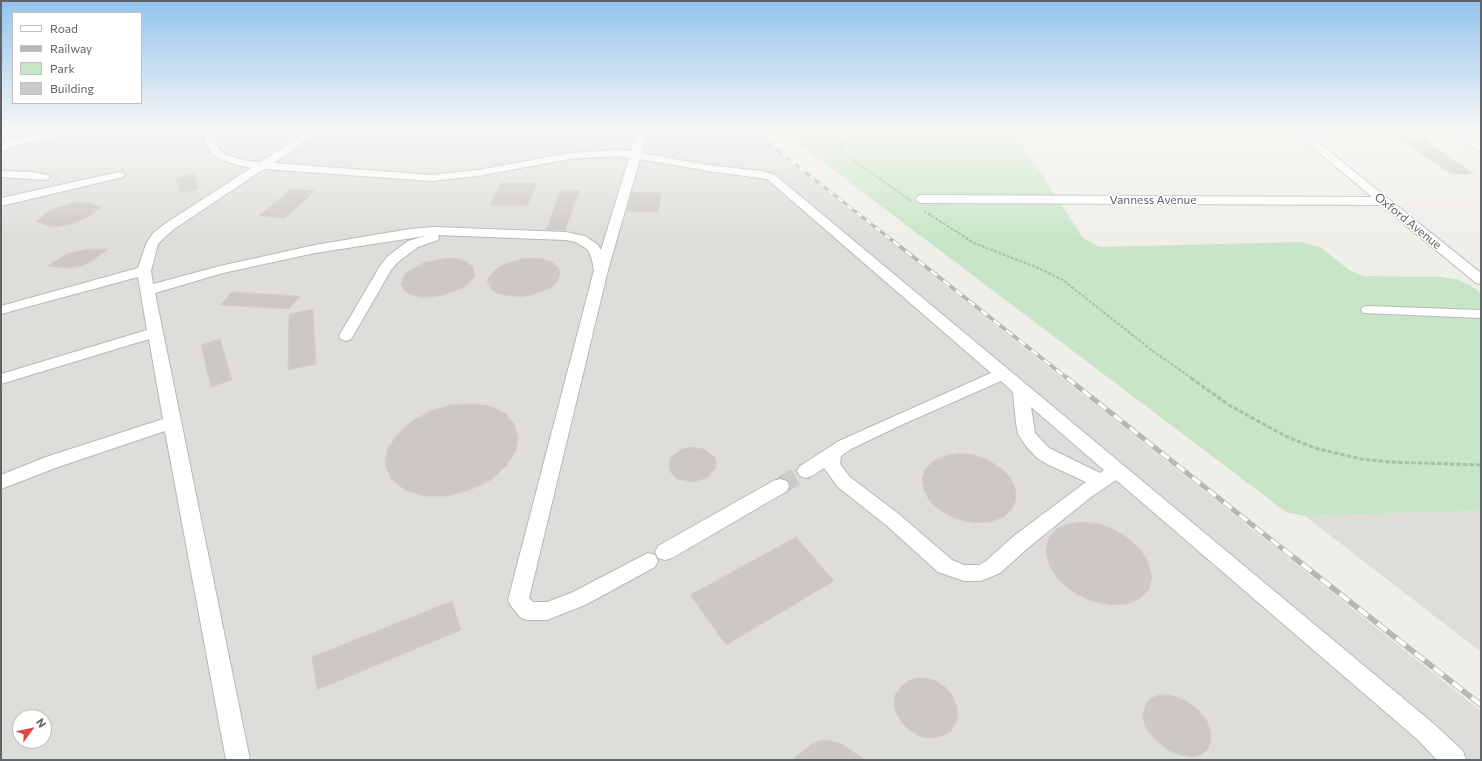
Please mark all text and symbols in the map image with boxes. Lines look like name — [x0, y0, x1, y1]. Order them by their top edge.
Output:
legend — [12, 12, 142, 104]
text: Road — [50, 21, 78, 35]
text: Railway — [50, 41, 92, 55]
text: Park — [50, 61, 75, 75]
text: Building — [50, 81, 94, 95]
street label: Oxford Avenue — [1372, 190, 1444, 252]
street label: Vanness Avenue — [1109, 193, 1197, 207]
north arrow — [12, 709, 52, 749]
text: N — [34, 716, 49, 730]

